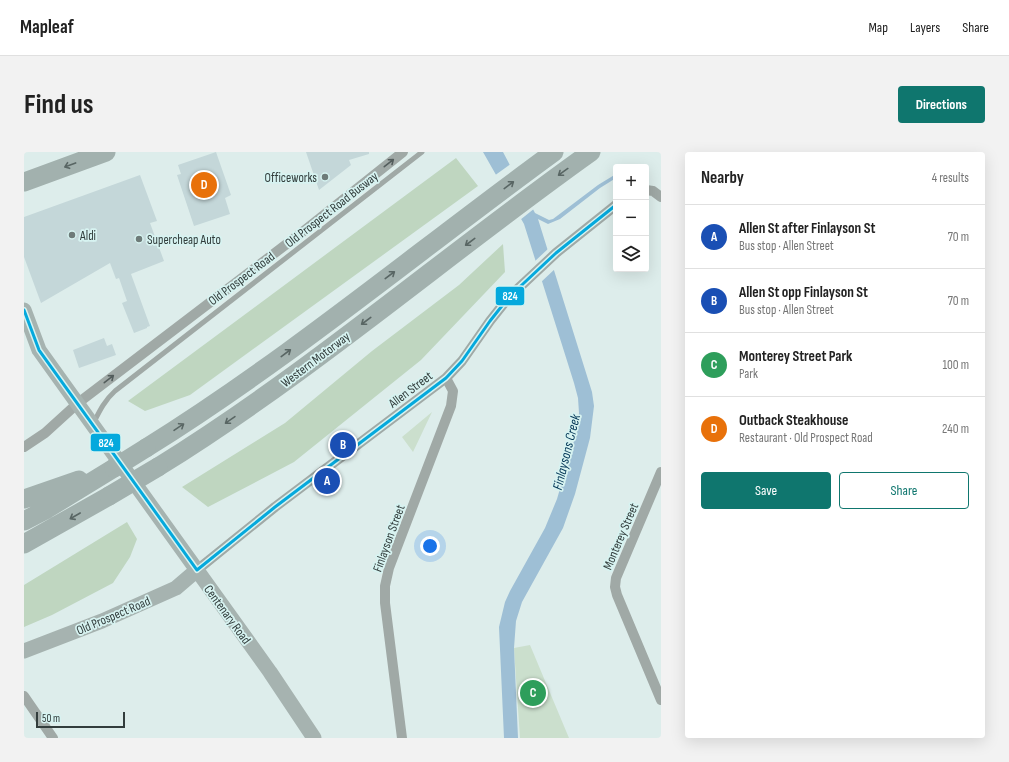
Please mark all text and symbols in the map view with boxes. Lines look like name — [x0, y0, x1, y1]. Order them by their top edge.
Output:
text: Mapleaf — [20, 16, 74, 39]
text: Map — [868, 19, 888, 36]
text: Layers — [910, 19, 940, 36]
text: Share — [962, 19, 989, 36]
button: Directions — [898, 86, 985, 123]
text: Find us — [24, 88, 93, 121]
one-way arrow — [383, 159, 394, 168]
one-way arrow — [64, 162, 76, 170]
map controls — [613, 164, 649, 272]
button: + — [613, 164, 649, 200]
street label: Old Prospect Road Busway — [282, 168, 381, 251]
one-way arrow — [558, 168, 569, 176]
text: Nearby — [701, 168, 744, 188]
pin: D — [191, 170, 217, 200]
place label: Officeworks — [265, 170, 317, 186]
text: 4 results — [932, 170, 969, 186]
marker: Officeworks — [320, 172, 330, 182]
one-way arrow — [503, 181, 514, 189]
button: − — [613, 200, 649, 236]
text: Allen St after Finlayson St — [739, 219, 875, 238]
place label: Aldi — [79, 228, 96, 244]
text: A — [711, 229, 717, 245]
text: 70 m — [948, 229, 969, 245]
marker: Aldi — [67, 230, 77, 240]
place label: Supercheap Auto — [147, 232, 221, 248]
marker: Supercheap Auto — [134, 234, 144, 244]
button: layers — [613, 236, 649, 272]
one-way arrow — [464, 238, 475, 246]
text: Bus stop · Allen Street — [739, 238, 834, 254]
street label: Old Prospect Road — [205, 249, 278, 309]
one-way arrow — [384, 271, 395, 279]
text: Allen St opp Finlayson St — [739, 283, 868, 302]
line badge: 824 — [495, 286, 525, 306]
text: 824 — [502, 290, 518, 303]
text: B — [711, 293, 717, 309]
text: 70 m — [948, 293, 969, 309]
text: Bus stop · Allen Street — [739, 302, 834, 318]
one-way arrow — [361, 316, 372, 325]
street label: Western Motorway — [278, 329, 353, 391]
text: Monterey Street Park — [739, 347, 852, 366]
one-way arrow — [280, 349, 291, 357]
text: C — [711, 357, 717, 373]
text: 100 m — [942, 357, 969, 373]
text: Park — [739, 366, 758, 382]
street label: Allen Street — [385, 368, 436, 412]
one-way arrow — [103, 375, 114, 384]
text: Outback Steakhouse — [739, 411, 848, 430]
water label: Finlaysons Creek — [549, 412, 584, 492]
one-way arrow — [225, 416, 236, 424]
text: D — [711, 421, 717, 437]
text: 240 m — [942, 421, 969, 437]
one-way arrow — [173, 423, 184, 431]
pin: B — [330, 430, 356, 460]
text: Restaurant · Old Prospect Road — [739, 430, 873, 446]
line badge: 824 — [90, 433, 121, 452]
text: 824 — [98, 437, 114, 450]
pin: A — [314, 466, 340, 496]
button: Save — [701, 472, 831, 509]
button: Share — [839, 472, 969, 509]
street label: Monterey Street — [600, 501, 642, 572]
street label: Finlayson Street — [369, 502, 409, 574]
one-way arrow — [69, 512, 81, 520]
your location — [420, 536, 440, 556]
street label: Centenary Road — [200, 582, 254, 647]
street label: Old Prospect Road — [74, 593, 153, 639]
pin: C — [520, 678, 546, 708]
scale bar — [36, 710, 125, 729]
text: 50 m — [42, 712, 60, 725]

